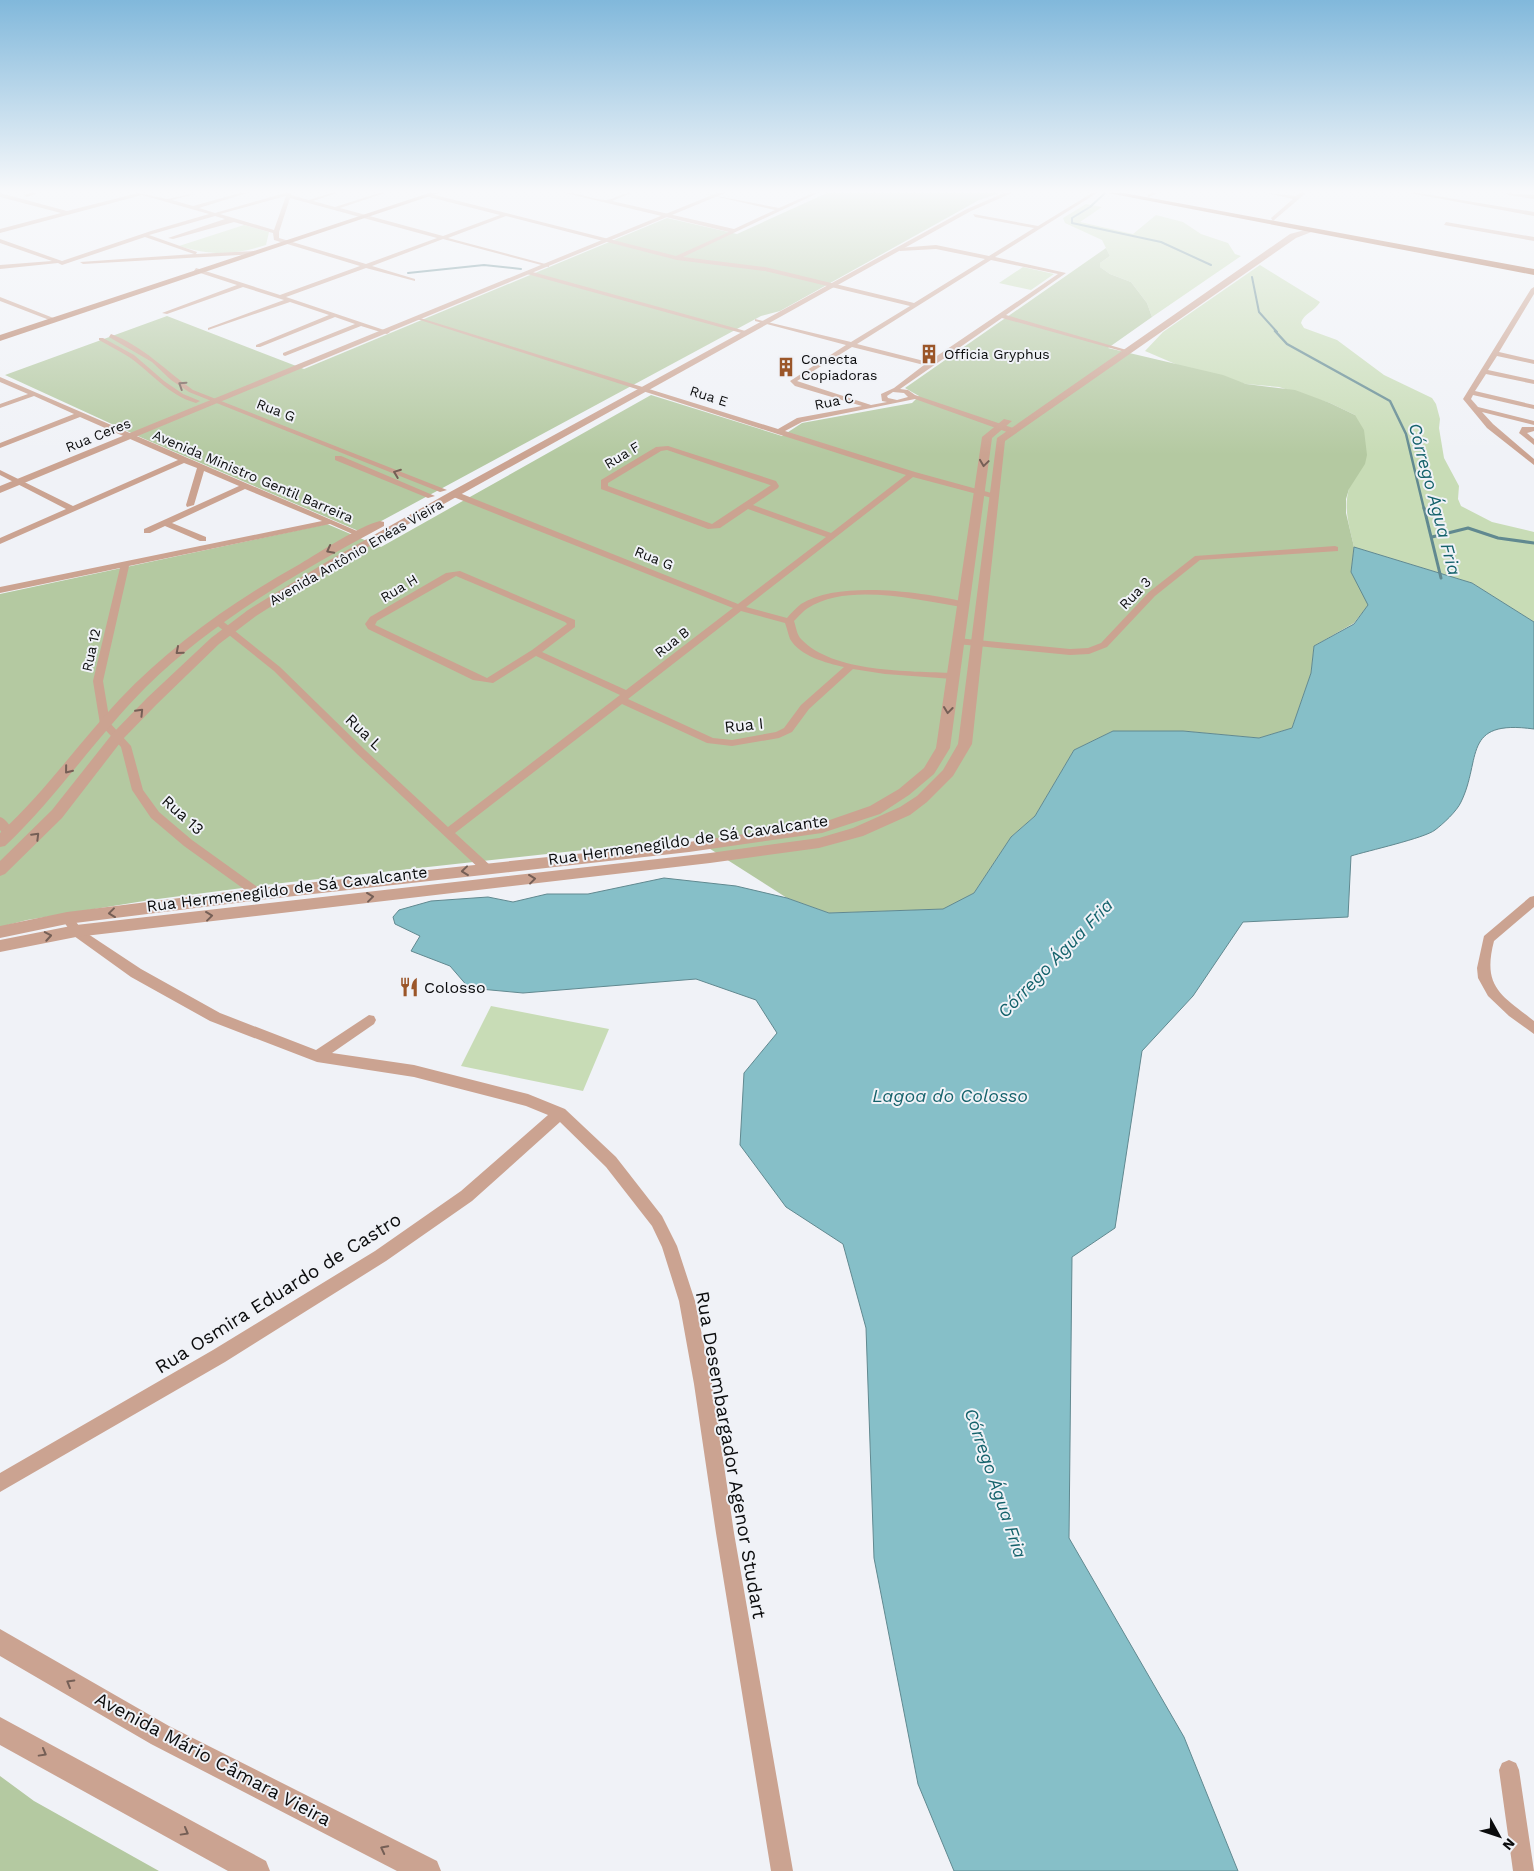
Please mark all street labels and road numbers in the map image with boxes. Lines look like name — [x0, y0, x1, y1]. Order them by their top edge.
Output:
street label: Rua E — [688, 382, 730, 410]
street label: Rua C — [813, 389, 855, 413]
street label: Rua G — [254, 395, 298, 425]
street label: Rua Ceres — [63, 415, 133, 455]
street label: Avenida Ministro Gentil Barreira — [150, 426, 356, 526]
street label: Rua F — [601, 438, 643, 472]
street label: Avenida Antônio Enéas Vieira — [266, 496, 446, 608]
street label: Rua G — [632, 543, 676, 573]
street label: Rua H — [378, 571, 420, 605]
street label: Rua 3 — [1116, 574, 1154, 612]
street label: Rua B — [652, 624, 692, 660]
street label: Rua 12 — [79, 627, 103, 673]
street label: Rua L — [342, 710, 387, 754]
street label: Rua I — [724, 714, 764, 736]
street label: Rua 13 — [158, 791, 208, 839]
street label: Rua Hermenegildo de Sá Cavalcante — [547, 811, 829, 869]
street label: Rua Hermenegildo de Sá Cavalcante — [146, 862, 428, 916]
street label: Rua Osmira Eduardo de Castro — [151, 1207, 405, 1379]
street label: Rua Desembargador Agenor Studart — [691, 1289, 771, 1621]
street label: Avenida Mário Câmara Vieira — [91, 1687, 335, 1831]

